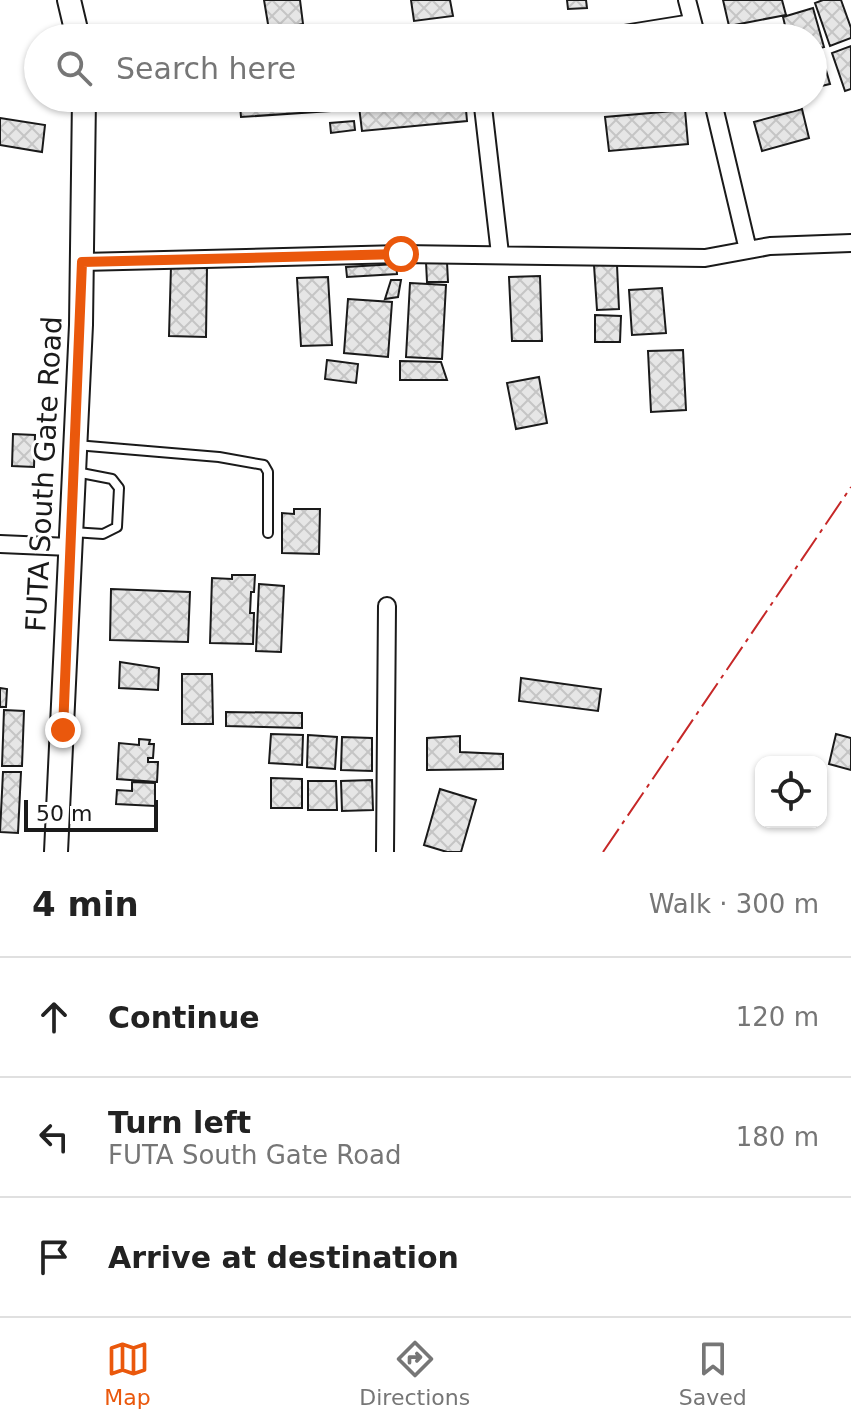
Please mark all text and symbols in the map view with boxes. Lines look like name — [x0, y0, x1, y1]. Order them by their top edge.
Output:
search box — [24, 24, 827, 112]
icon: search — [52, 46, 96, 90]
text: Search here — [116, 51, 296, 86]
route start — [383, 236, 419, 272]
street label: FUTA South Gate Road — [19, 315, 69, 633]
route end — [45, 712, 81, 748]
map controls — [755, 756, 827, 828]
button: locate — [755, 756, 827, 828]
scale bar — [24, 796, 158, 832]
text: 50 m — [36, 801, 92, 826]
text: 4 min — [32, 884, 139, 924]
text: Walk · 300 m — [649, 889, 819, 919]
icon: ahead — [32, 995, 76, 1039]
text: Continue — [108, 1000, 260, 1035]
text: 120 m — [736, 1002, 819, 1032]
text: Turn left — [108, 1105, 251, 1140]
icon: left — [32, 1115, 76, 1159]
text: 180 m — [736, 1122, 819, 1152]
text: FUTA South Gate Road — [108, 1140, 402, 1170]
icon: arrive — [32, 1235, 76, 1279]
text: Arrive at destination — [108, 1240, 459, 1275]
tab: Map — [104, 1337, 151, 1410]
tab: Directions — [359, 1337, 470, 1410]
tab: Saved — [679, 1337, 747, 1410]

